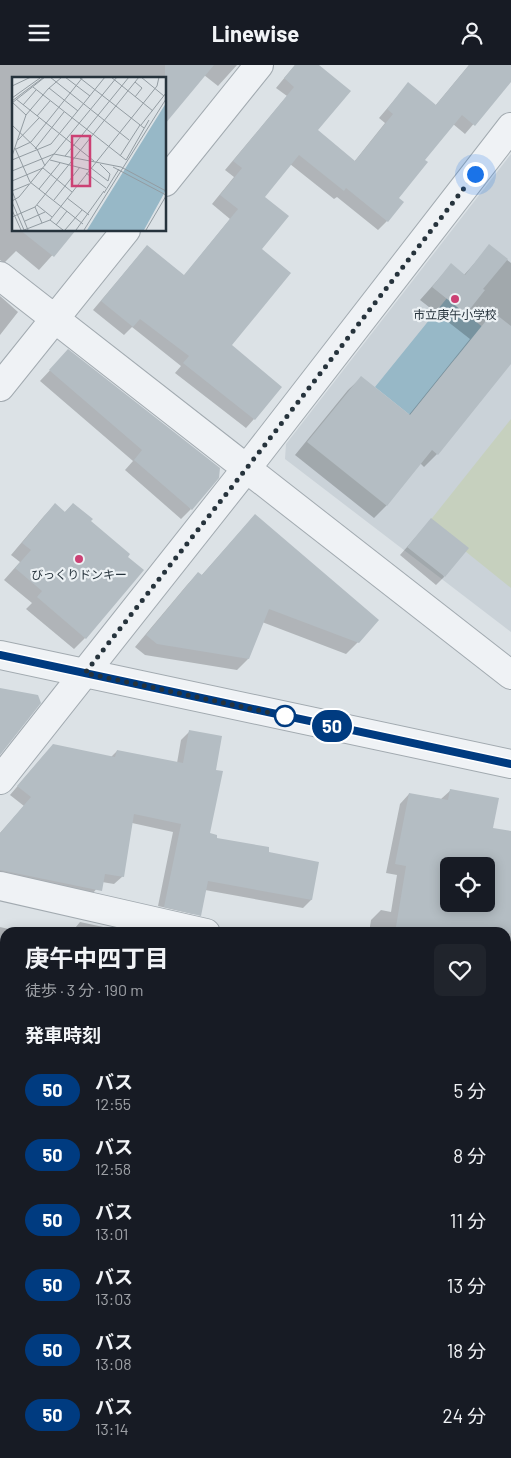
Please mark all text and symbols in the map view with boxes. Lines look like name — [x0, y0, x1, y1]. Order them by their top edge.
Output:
icon: menu — [25, 19, 53, 47]
icon: person — [458, 19, 486, 47]
text: Linewise — [212, 20, 299, 46]
inset map — [12, 77, 166, 231]
your location — [463, 162, 488, 187]
marker: 市立庚午小学校 — [449, 293, 461, 305]
place label: 市立庚午小学校 — [413, 307, 497, 321]
marker: びっくりドンキー — [73, 553, 85, 565]
place label: びっくりドンキー — [31, 567, 127, 581]
unlabelled marker — [274, 705, 296, 727]
line badge: 50 — [310, 710, 354, 742]
text: 50 — [322, 715, 342, 737]
map controls — [440, 857, 495, 912]
button: locate — [440, 857, 495, 912]
text: 庚午中四丁目 — [25, 943, 169, 972]
button: heart — [434, 944, 486, 996]
text: 徒歩 · 3 分 · 190 m — [25, 980, 143, 999]
text: 発車時刻 — [25, 1023, 101, 1046]
text: バス — [95, 1070, 133, 1093]
text: 50 — [43, 1079, 62, 1101]
text: 5 分 — [453, 1079, 486, 1102]
text: 12:55 — [95, 1094, 131, 1113]
text: バス — [95, 1135, 133, 1158]
text: 50 — [43, 1144, 62, 1166]
text: 8 分 — [453, 1144, 486, 1167]
text: 12:58 — [95, 1159, 131, 1178]
text: バス — [95, 1200, 133, 1223]
text: 50 — [43, 1209, 62, 1231]
text: 11 分 — [450, 1209, 486, 1232]
text: 13:01 — [95, 1224, 128, 1243]
text: バス — [95, 1265, 133, 1288]
text: 50 — [43, 1274, 62, 1296]
text: 13 分 — [447, 1274, 486, 1297]
text: 13:03 — [95, 1289, 132, 1308]
text: バス — [95, 1330, 133, 1353]
text: 50 — [43, 1339, 62, 1361]
text: 18 分 — [447, 1339, 486, 1362]
text: 13:08 — [95, 1354, 132, 1373]
text: バス — [95, 1395, 133, 1418]
text: 50 — [43, 1404, 62, 1426]
text: 24 分 — [443, 1404, 486, 1427]
text: 13:14 — [95, 1419, 129, 1438]

